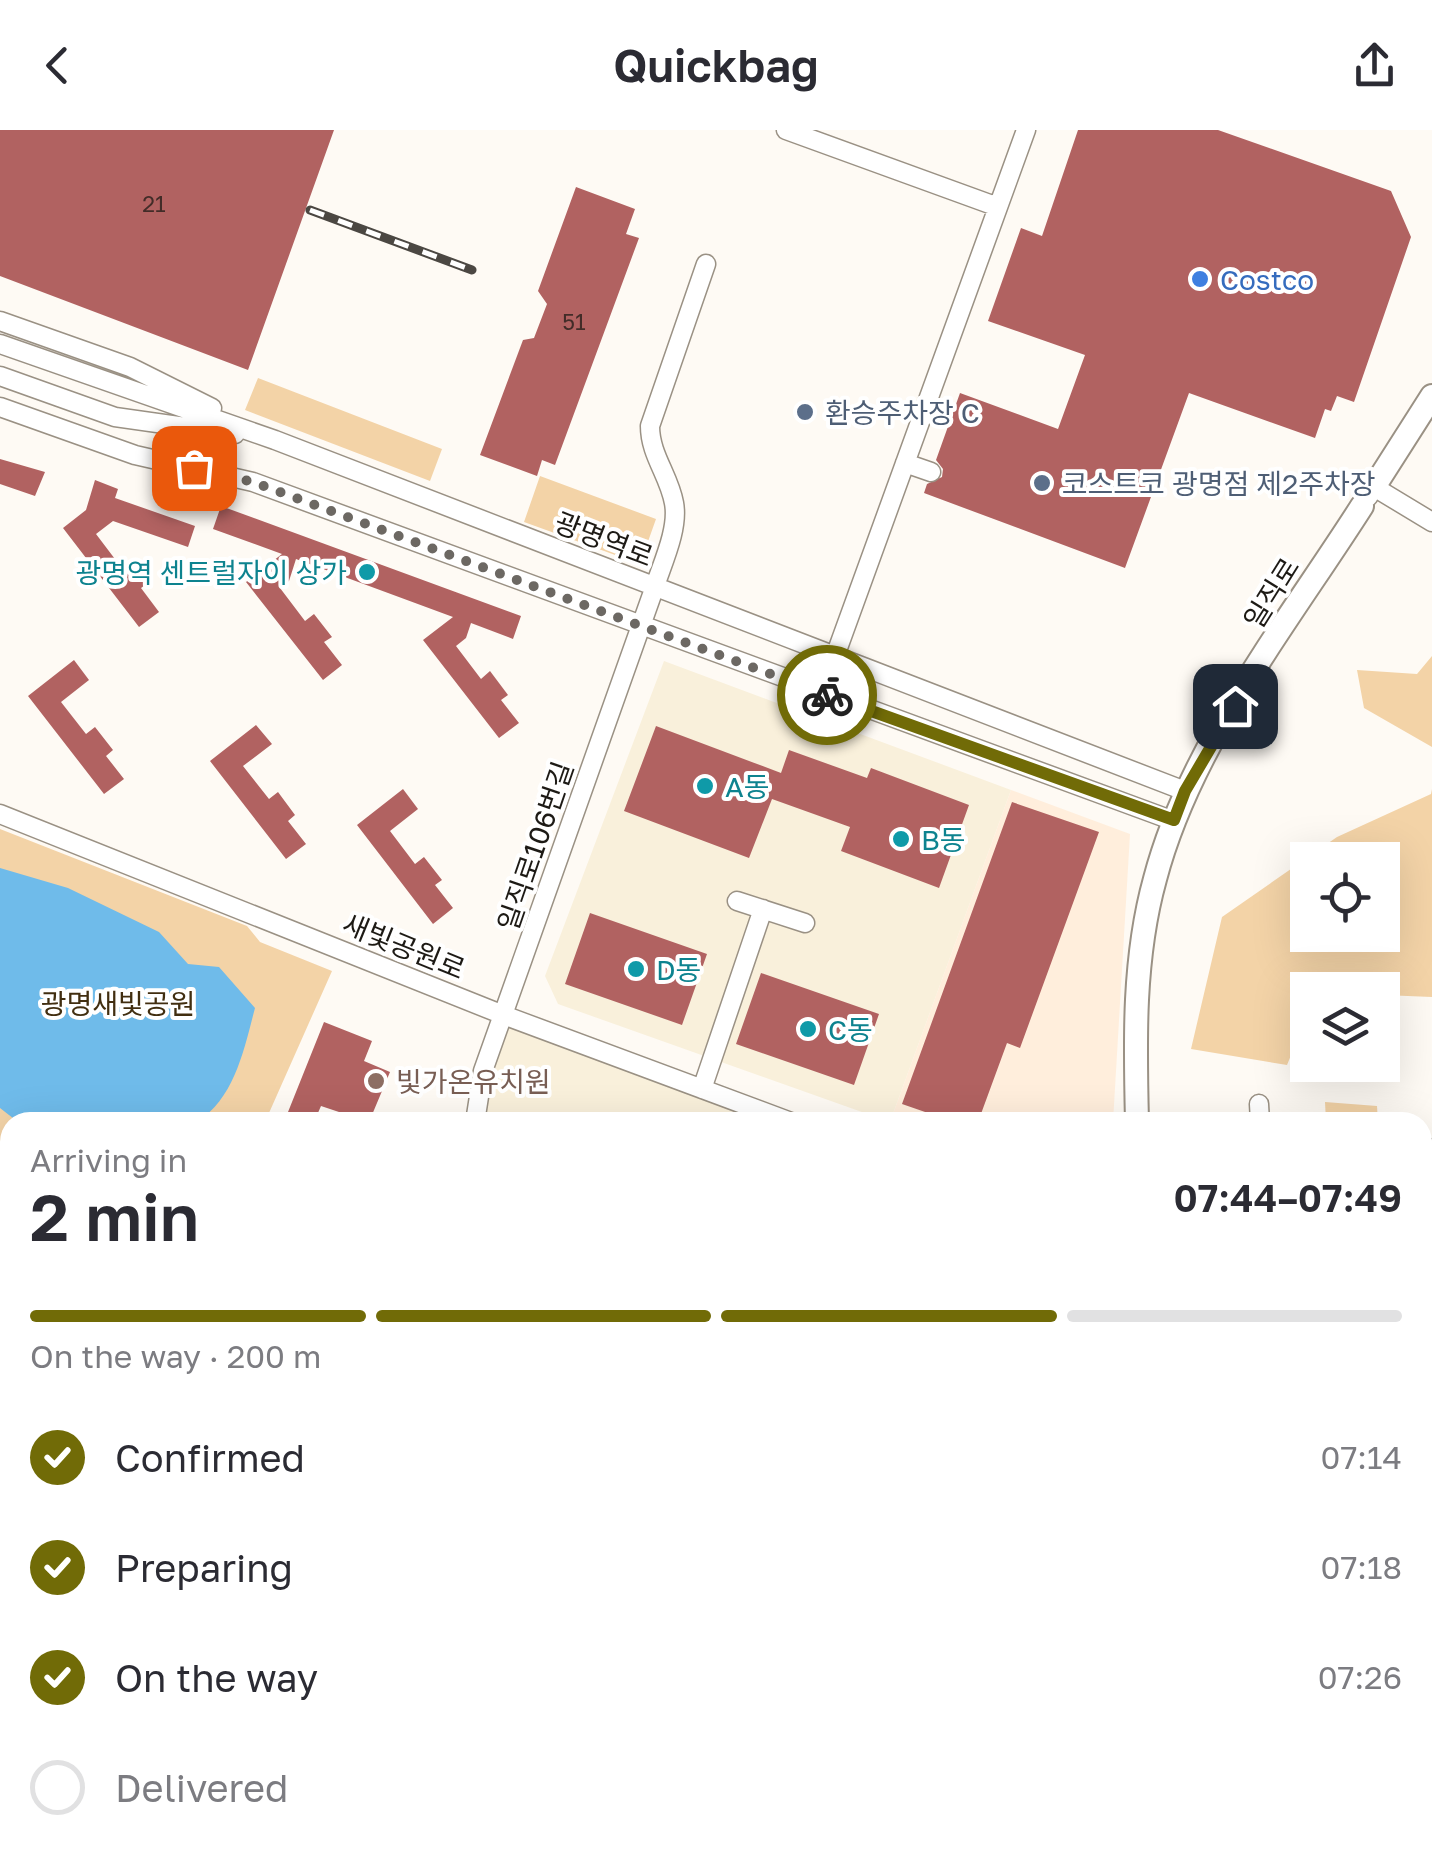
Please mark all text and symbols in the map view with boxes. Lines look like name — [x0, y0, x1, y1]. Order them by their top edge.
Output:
icon: back — [30, 38, 85, 93]
text: Quickbag — [613, 38, 819, 92]
icon: share — [1347, 38, 1402, 93]
house number: 21 — [142, 190, 166, 217]
place label: Costco — [1220, 263, 1314, 296]
marker: Costco — [1189, 268, 1211, 290]
house number: 51 — [562, 308, 586, 335]
place label: 환승주차장 C — [825, 396, 980, 429]
marker: 환승주차장 C — [794, 401, 816, 423]
pin — [152, 426, 237, 511]
icon: bag — [167, 441, 222, 496]
place label: 코스트코 광명점 제2주차장 — [1062, 467, 1376, 500]
marker: 코스트코 광명점 제2주차장 — [1031, 472, 1053, 494]
street label: 광명역로 — [550, 505, 658, 573]
street label: 일직로 — [1237, 551, 1305, 635]
place label: 광명역 센트럴자이 상가 — [75, 556, 347, 589]
marker: 광명역 센트럴자이 상가 — [356, 561, 378, 583]
courier — [777, 645, 877, 745]
pin — [1193, 664, 1278, 749]
icon: bike — [800, 668, 855, 723]
icon: home — [1208, 679, 1263, 734]
street label: 일직로106번길 — [491, 757, 579, 935]
place label: A동 — [725, 770, 770, 803]
marker: A동 — [694, 775, 716, 797]
place label: B동 — [921, 823, 966, 856]
marker: B동 — [890, 828, 912, 850]
map controls — [1290, 842, 1400, 1082]
button: locate — [1290, 842, 1400, 952]
street label: 새빛공원로 — [338, 907, 470, 985]
place label: D동 — [656, 953, 701, 986]
marker: D동 — [625, 958, 647, 980]
button: layers — [1290, 972, 1400, 1082]
park label: 광명새빛공원 — [41, 987, 195, 1020]
place label: C동 — [828, 1013, 873, 1046]
marker: C동 — [797, 1018, 819, 1040]
place label: 빛가온유치원 — [396, 1065, 551, 1098]
marker: 빛가온유치원 — [365, 1070, 387, 1092]
text: Arriving in — [30, 1141, 187, 1179]
text: 07:44–07:49 — [1173, 1175, 1402, 1220]
text: 2 min — [30, 1177, 199, 1255]
text: On the way · 200 m — [30, 1337, 321, 1375]
icon: check — [30, 1430, 85, 1485]
text: Confirmed — [115, 1435, 305, 1480]
text: 07:14 — [1321, 1438, 1402, 1476]
icon: check — [30, 1540, 85, 1595]
text: Preparing — [115, 1545, 293, 1590]
text: 07:18 — [1321, 1548, 1402, 1586]
icon: check — [30, 1650, 85, 1705]
text: On the way — [115, 1655, 318, 1700]
text: 07:26 — [1318, 1658, 1402, 1696]
text: Delivered — [115, 1765, 288, 1810]

